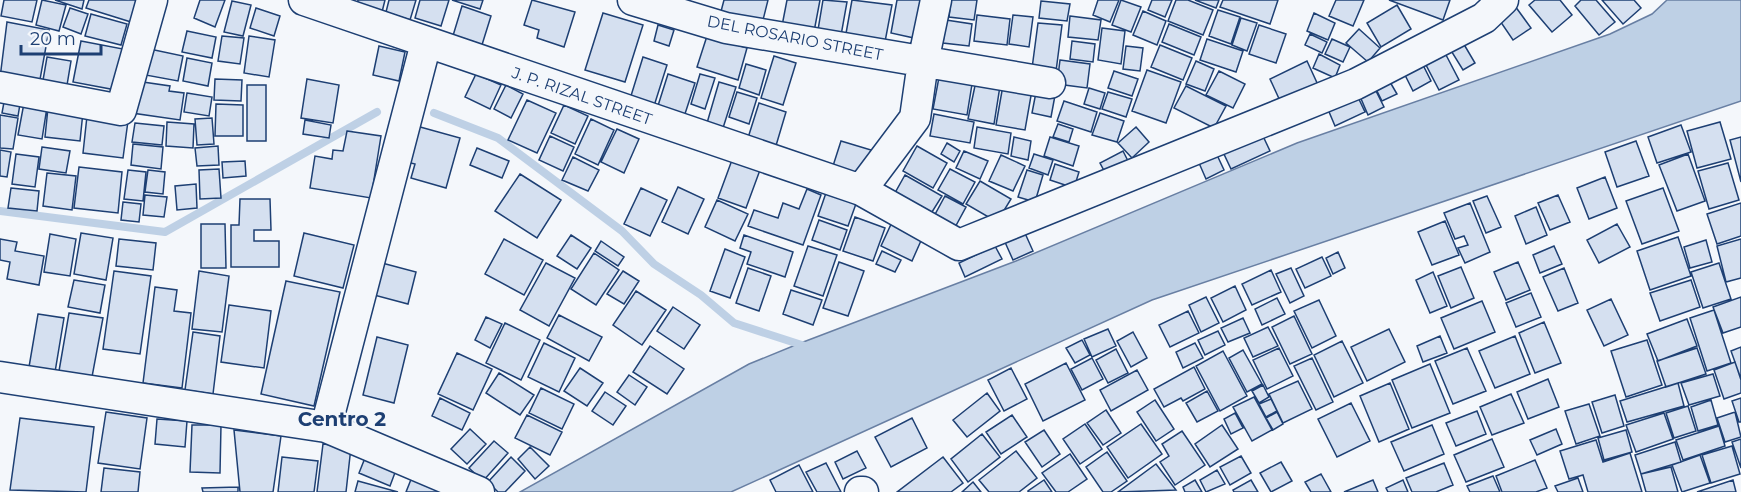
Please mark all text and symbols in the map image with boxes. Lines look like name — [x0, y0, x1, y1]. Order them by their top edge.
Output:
street label: DEL ROSARIO STREET — [705, 12, 885, 65]
scale bar — [21, 18, 100, 56]
text: 20 m — [30, 28, 76, 50]
street label: J. P. RIZAL STREET — [508, 63, 655, 129]
district label: Centro 2 — [298, 407, 386, 431]

